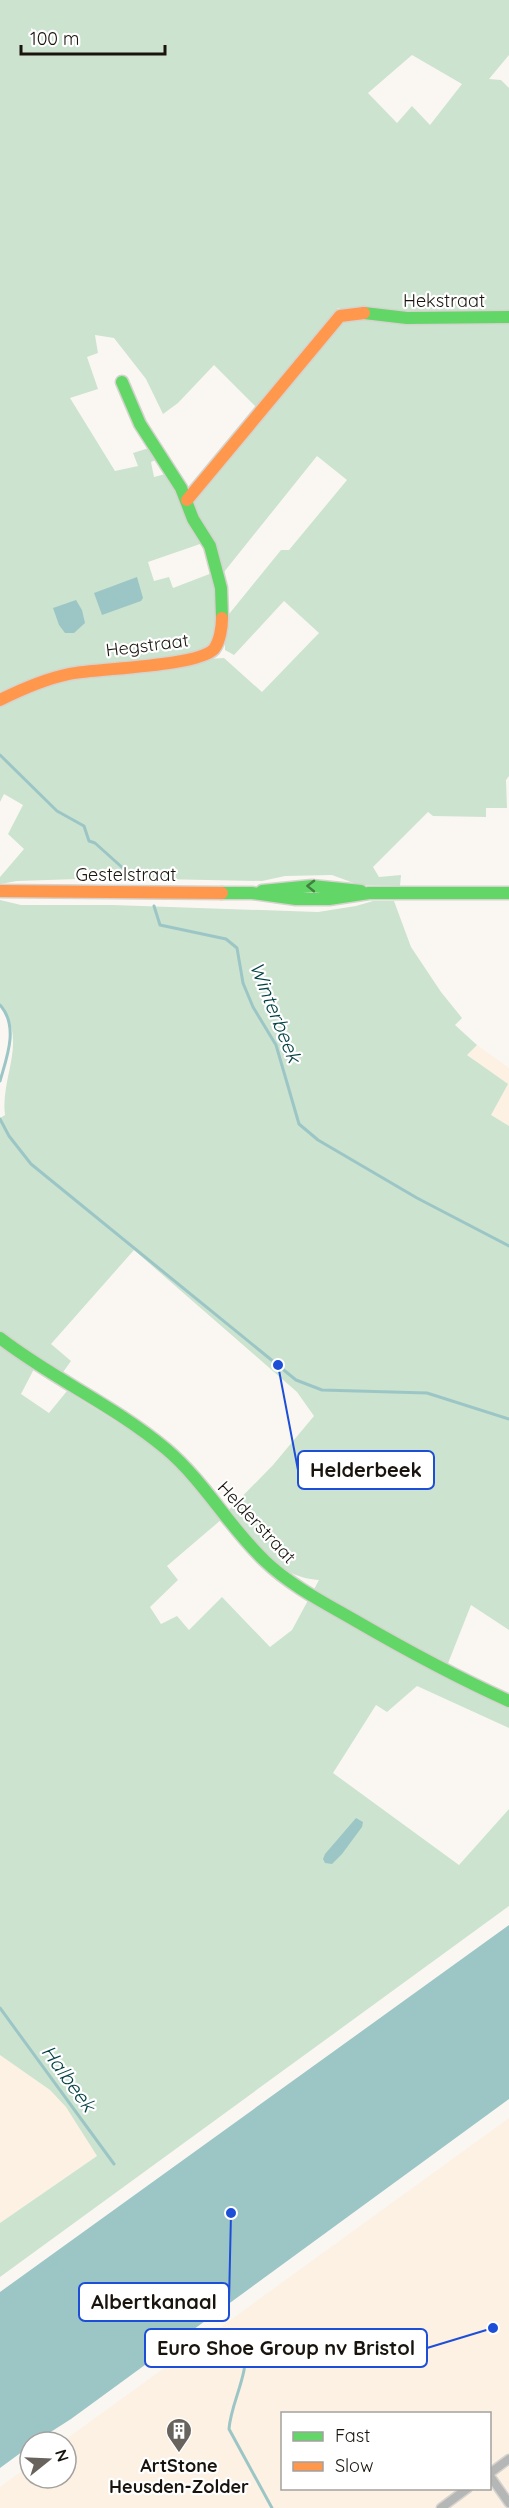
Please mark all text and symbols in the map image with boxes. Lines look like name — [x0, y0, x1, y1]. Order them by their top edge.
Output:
scale bar — [21, 18, 165, 56]
text: 100 m — [30, 27, 79, 50]
street label: Hekstraat — [403, 289, 485, 312]
street label: Hegstraat — [104, 629, 190, 661]
street label: Gestelstraat — [76, 863, 176, 886]
one-way arrow — [306, 880, 315, 893]
water label: Winterbeek — [245, 958, 308, 1068]
callout: Helderbeek — [298, 1451, 434, 1489]
text: Helderbeek — [310, 1457, 422, 1482]
street label: Helderstraat — [213, 1476, 301, 1568]
water label: Halbeek — [36, 2040, 103, 2118]
callout: Albertkanaal — [79, 2283, 229, 2321]
text: Albertkanaal — [91, 2289, 217, 2314]
callout: Euro Shoe Group nv Bristol — [145, 2329, 427, 2367]
text: Euro Shoe Group nv Bristol — [157, 2335, 415, 2360]
legend — [281, 2412, 491, 2490]
building icon: ArtStone Heusden-Zolder — [164, 2416, 194, 2454]
text: Fast — [335, 2424, 370, 2447]
north arrow — [18, 2430, 78, 2490]
text: N — [51, 2447, 74, 2464]
place label: ArtStone Heusden-Zolder — [109, 2454, 249, 2498]
text: Slow — [335, 2454, 373, 2477]

